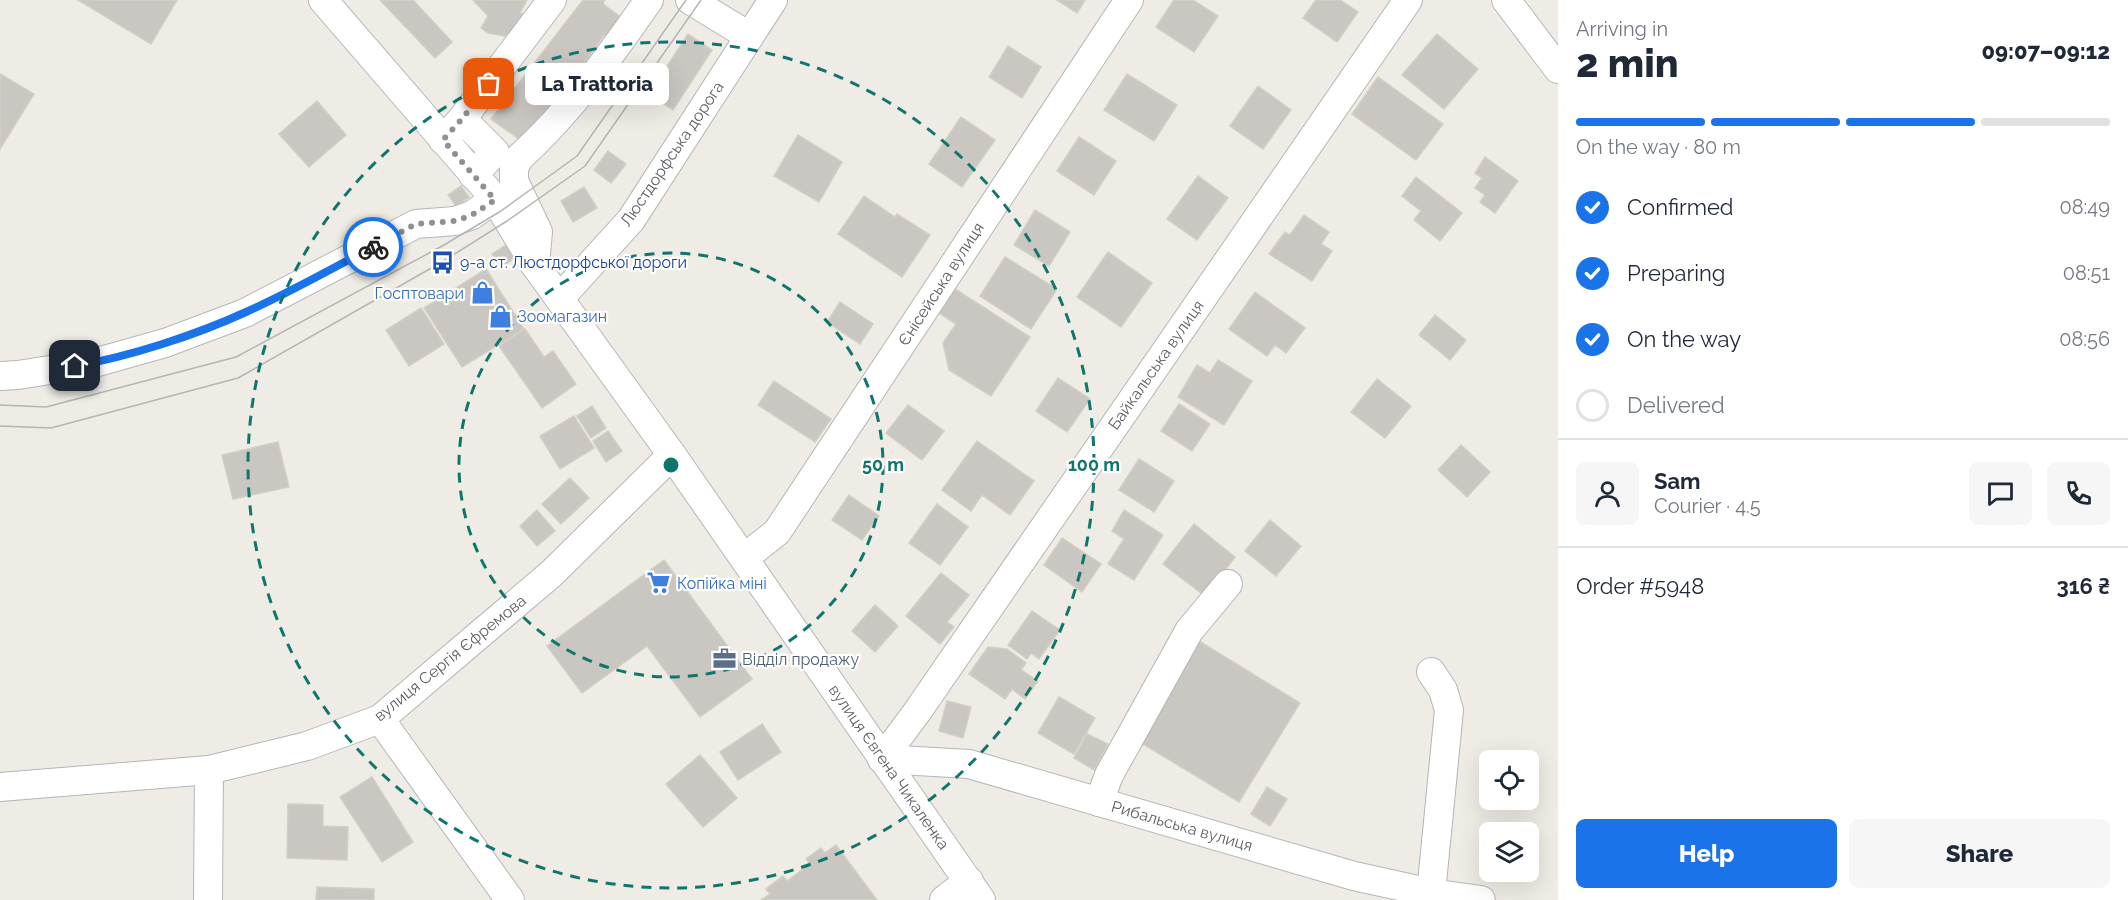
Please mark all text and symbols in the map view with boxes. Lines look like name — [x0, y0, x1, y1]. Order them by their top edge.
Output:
text: Arriving in — [1576, 17, 1668, 41]
text: 09:07–09:12 — [1982, 38, 2110, 64]
text: 2 min — [1576, 40, 1679, 86]
pin — [463, 58, 514, 109]
callout: La Trattoria — [525, 63, 669, 105]
icon: bag — [472, 67, 505, 100]
text: La Trattoria — [541, 72, 653, 96]
street label: Люстдорфська дорога — [616, 78, 728, 230]
text: On the way · 80 m — [1576, 135, 1741, 159]
icon: check — [1576, 191, 1609, 224]
text: Confirmed — [1627, 194, 1734, 220]
text: 08:49 — [2060, 195, 2110, 219]
courier — [343, 217, 403, 277]
street label: Єнісейська вулиця — [894, 219, 988, 349]
icon: bike — [357, 231, 390, 264]
bus stop icon: 9-а ст. Люстдорфської дороги — [429, 249, 455, 275]
place label: 9-а ст. Люстдорфської дороги — [460, 253, 687, 272]
icon: check — [1576, 257, 1609, 290]
text: Preparing — [1627, 260, 1725, 286]
text: 08:51 — [2063, 261, 2110, 285]
shop icon: Госптовари — [469, 280, 495, 306]
place label: Госптовари — [375, 284, 464, 303]
street label: Байкальська вулиця — [1104, 297, 1208, 433]
shop icon: Зоомагазин — [487, 303, 513, 329]
place label: Зоомагазин — [518, 307, 607, 326]
icon: check — [1576, 323, 1609, 356]
text: On the way — [1627, 326, 1741, 352]
text: 08:56 — [2059, 327, 2110, 351]
pin — [49, 340, 100, 391]
icon: home — [58, 349, 91, 382]
text: Delivered — [1627, 392, 1725, 418]
text: 50 m — [862, 454, 904, 475]
text: 100 m — [1068, 454, 1120, 475]
centre of rings — [661, 455, 681, 475]
button: person — [1576, 462, 1639, 525]
button: chat — [1969, 462, 2032, 525]
button: phone — [2047, 462, 2110, 525]
text: Sam — [1654, 468, 1701, 494]
text: Courier · 4.5 — [1654, 494, 1761, 518]
supermarket icon: Копійка міні — [646, 570, 672, 596]
text: Order #5948 — [1576, 573, 1704, 599]
text: 316 ₴ — [2056, 573, 2110, 599]
place label: Копійка міні — [677, 574, 767, 593]
street label: вулиця Сергія Єфремова — [370, 591, 530, 725]
office icon: Відділ продажу — [711, 646, 737, 672]
place label: Відділ продажу — [742, 650, 859, 669]
street label: вулиця Євгена Чикаленка — [825, 681, 953, 853]
map controls — [1479, 750, 1539, 882]
button: locate — [1479, 750, 1539, 810]
street label: Рибальська вулиця — [1109, 797, 1255, 855]
button: Help — [1576, 819, 1837, 888]
button: Share — [1849, 819, 2110, 888]
button: layers — [1479, 822, 1539, 882]

